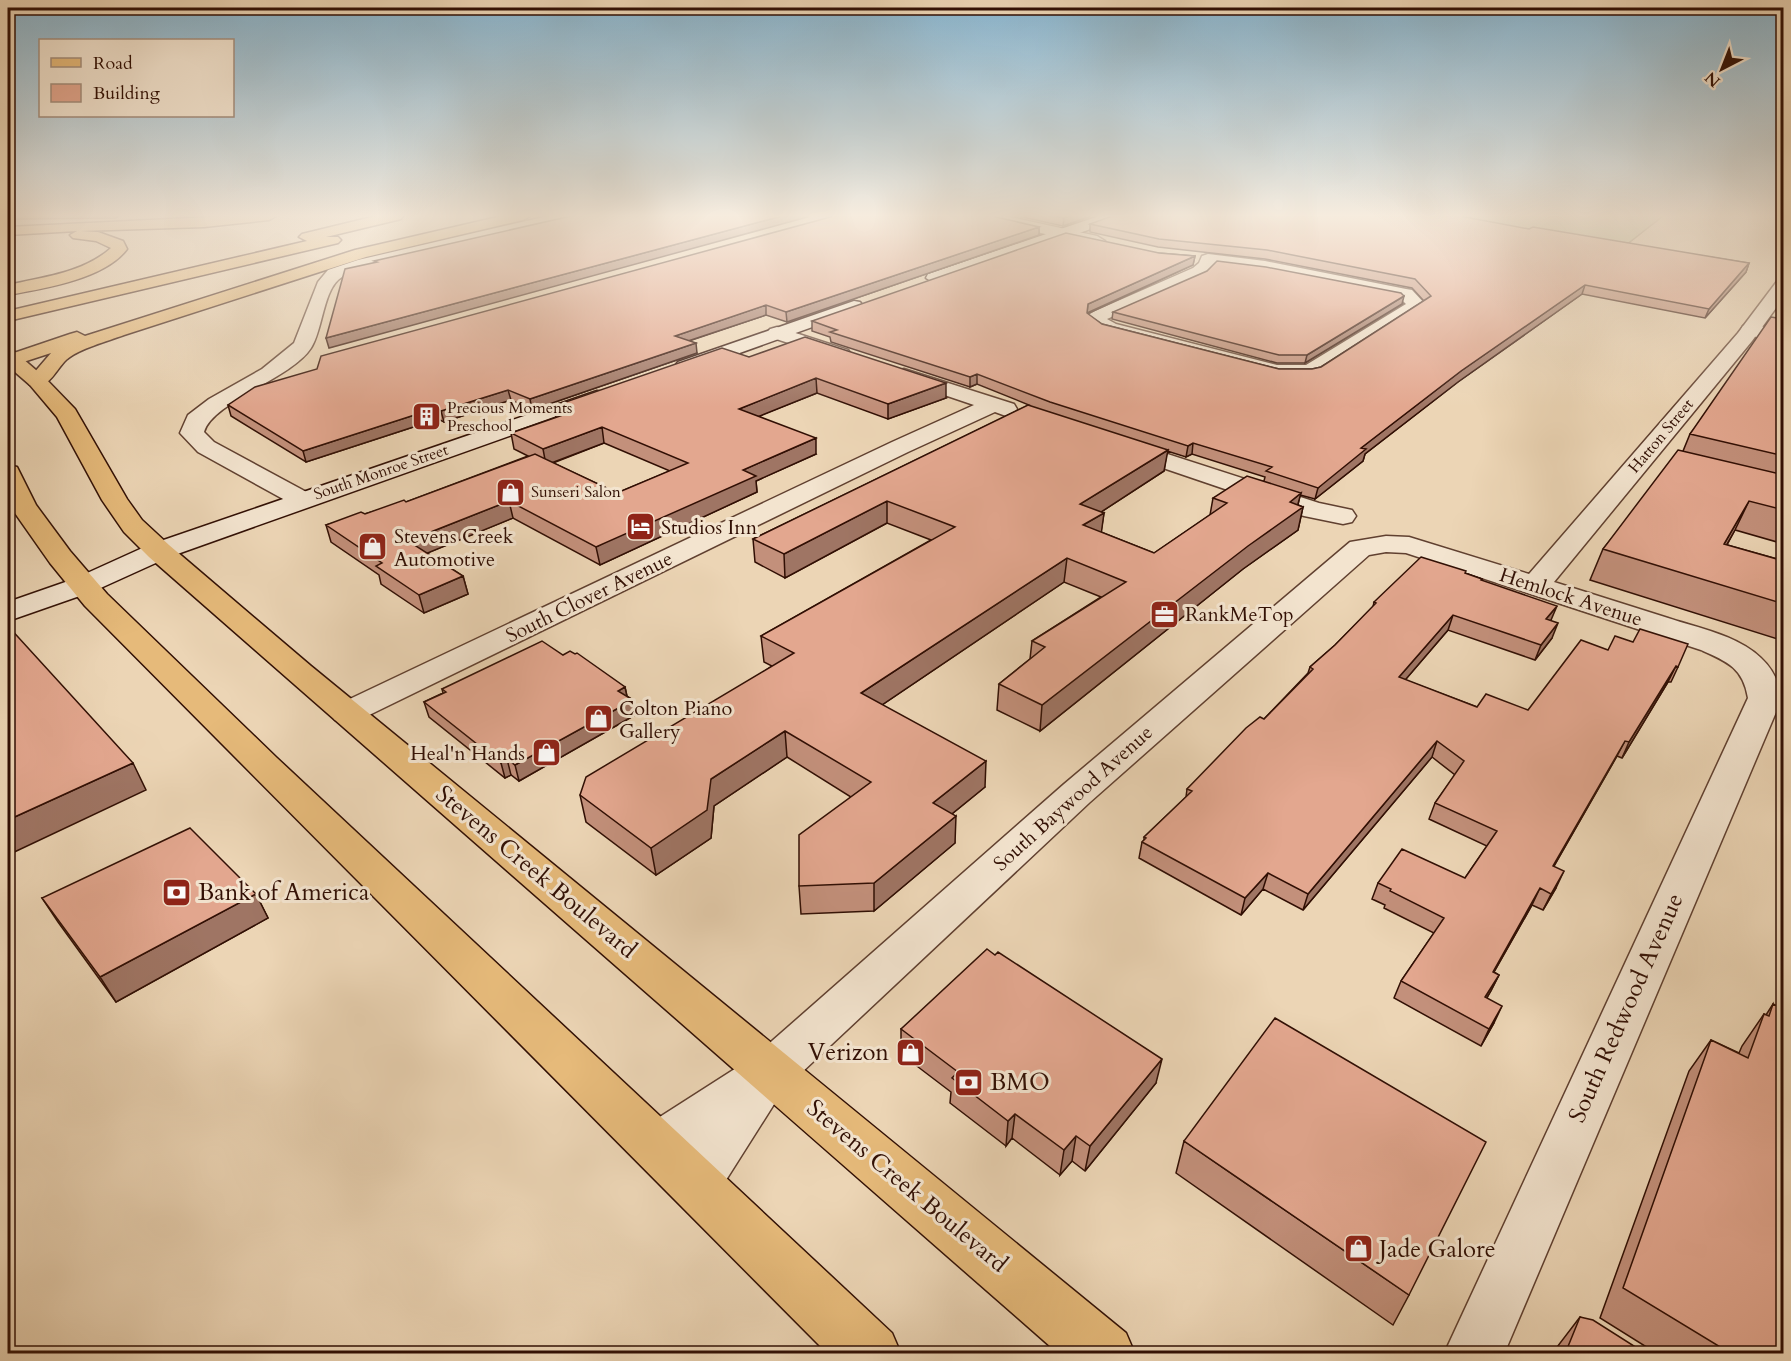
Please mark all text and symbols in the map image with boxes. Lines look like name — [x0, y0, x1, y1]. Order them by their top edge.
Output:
legend — [39, 39, 234, 117]
north arrow — [1692, 39, 1752, 99]
text: Road — [93, 51, 133, 76]
text: N — [1700, 67, 1725, 92]
text: Building — [93, 81, 161, 106]
street label: Hatton Street — [1623, 394, 1699, 478]
place label: Precious Moments Preschool — [447, 397, 572, 437]
building icon: Precious Moments Preschool — [410, 401, 442, 433]
street label: South Monroe Street — [311, 439, 451, 505]
shop icon: Sunseri Salon — [494, 476, 526, 508]
place label: Sunseri Salon — [531, 481, 621, 503]
hotel icon: Studios Inn — [624, 511, 656, 543]
place label: Studios Inn — [661, 514, 758, 541]
place label: Stevens Creek Automotive — [394, 523, 514, 573]
shop icon: Stevens Creek Automotive — [357, 531, 389, 563]
street label: South Clover Avenue — [501, 545, 677, 649]
street label: Hemlock Avenue — [1496, 561, 1646, 633]
office icon: RankMeTop — [1148, 598, 1180, 630]
place label: RankMeTop — [1185, 601, 1294, 628]
place label: Colton Piano Gallery — [619, 695, 733, 745]
shop icon: Colton Piano Gallery — [582, 703, 614, 735]
street label: South Baywood Avenue — [987, 719, 1159, 877]
shop icon: Heal'n Hands — [530, 737, 562, 769]
place label: Heal'n Hands — [410, 740, 525, 767]
street label: Stevens Creek Boulevard — [428, 778, 644, 966]
bank icon: Bank of America — [161, 876, 193, 908]
place label: Bank of America — [198, 876, 370, 909]
street label: South Redwood Avenue — [1561, 888, 1691, 1128]
place label: Verizon — [808, 1036, 889, 1069]
shop icon: Verizon — [894, 1036, 926, 1068]
bank icon: BMO — [953, 1066, 985, 1098]
place label: BMO — [990, 1066, 1050, 1099]
street label: Stevens Creek Boulevard — [799, 1092, 1015, 1280]
shop icon: Jade Galore — [1342, 1233, 1374, 1265]
place label: Jade Galore — [1376, 1233, 1496, 1266]

